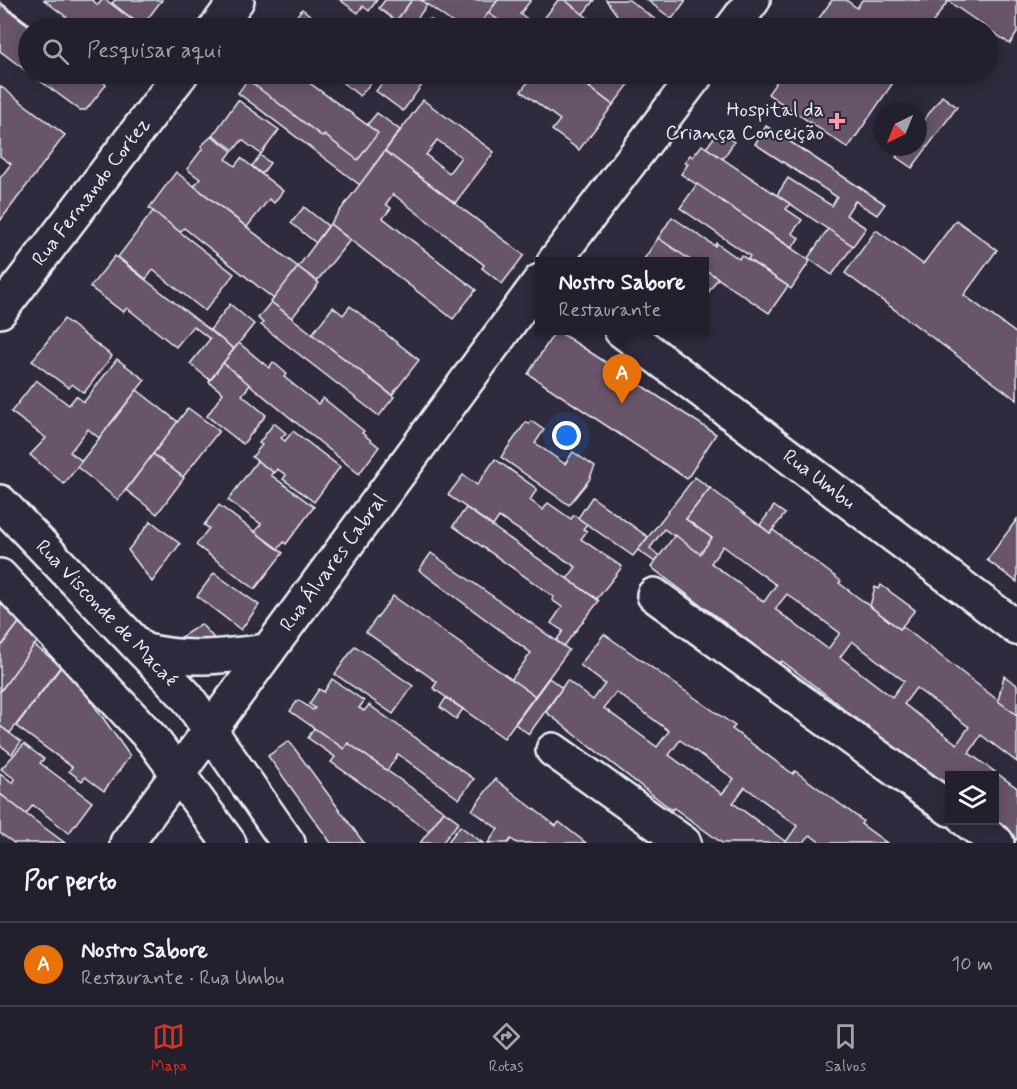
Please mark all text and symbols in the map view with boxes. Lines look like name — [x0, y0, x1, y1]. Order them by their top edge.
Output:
search box — [18, 18, 999, 84]
icon: search — [39, 35, 72, 68]
text: Pesquisar aqui — [87, 37, 222, 65]
place label: Hospital da Criança Conceição — [666, 97, 824, 147]
north arrow — [873, 102, 927, 156]
street label: Rua Fernando Cortez — [26, 112, 156, 271]
marker: Hospital da Criança Conceição — [828, 112, 846, 130]
popup — [535, 257, 709, 335]
text: Nostro Sabore — [559, 269, 685, 297]
text: Restaurante — [559, 297, 661, 324]
pin: A — [602, 354, 642, 404]
your location — [552, 421, 581, 450]
street label: Rua Umbu — [777, 443, 861, 515]
street label: Rua Álvares Cabral — [273, 488, 393, 637]
street label: Rua Visconde de Macaé — [30, 534, 184, 693]
map controls — [945, 771, 999, 825]
button: layers — [945, 771, 999, 825]
text: Por perto — [24, 865, 117, 899]
text: Nostro Sabore — [81, 937, 208, 965]
text: A — [37, 951, 50, 978]
text: 10 m — [951, 951, 993, 978]
text: Restaurante · Rua Umbu — [81, 965, 284, 992]
tab: Mapa — [151, 1020, 187, 1077]
tab: Rotas — [489, 1020, 524, 1077]
tab: Salvos — [825, 1020, 866, 1077]

